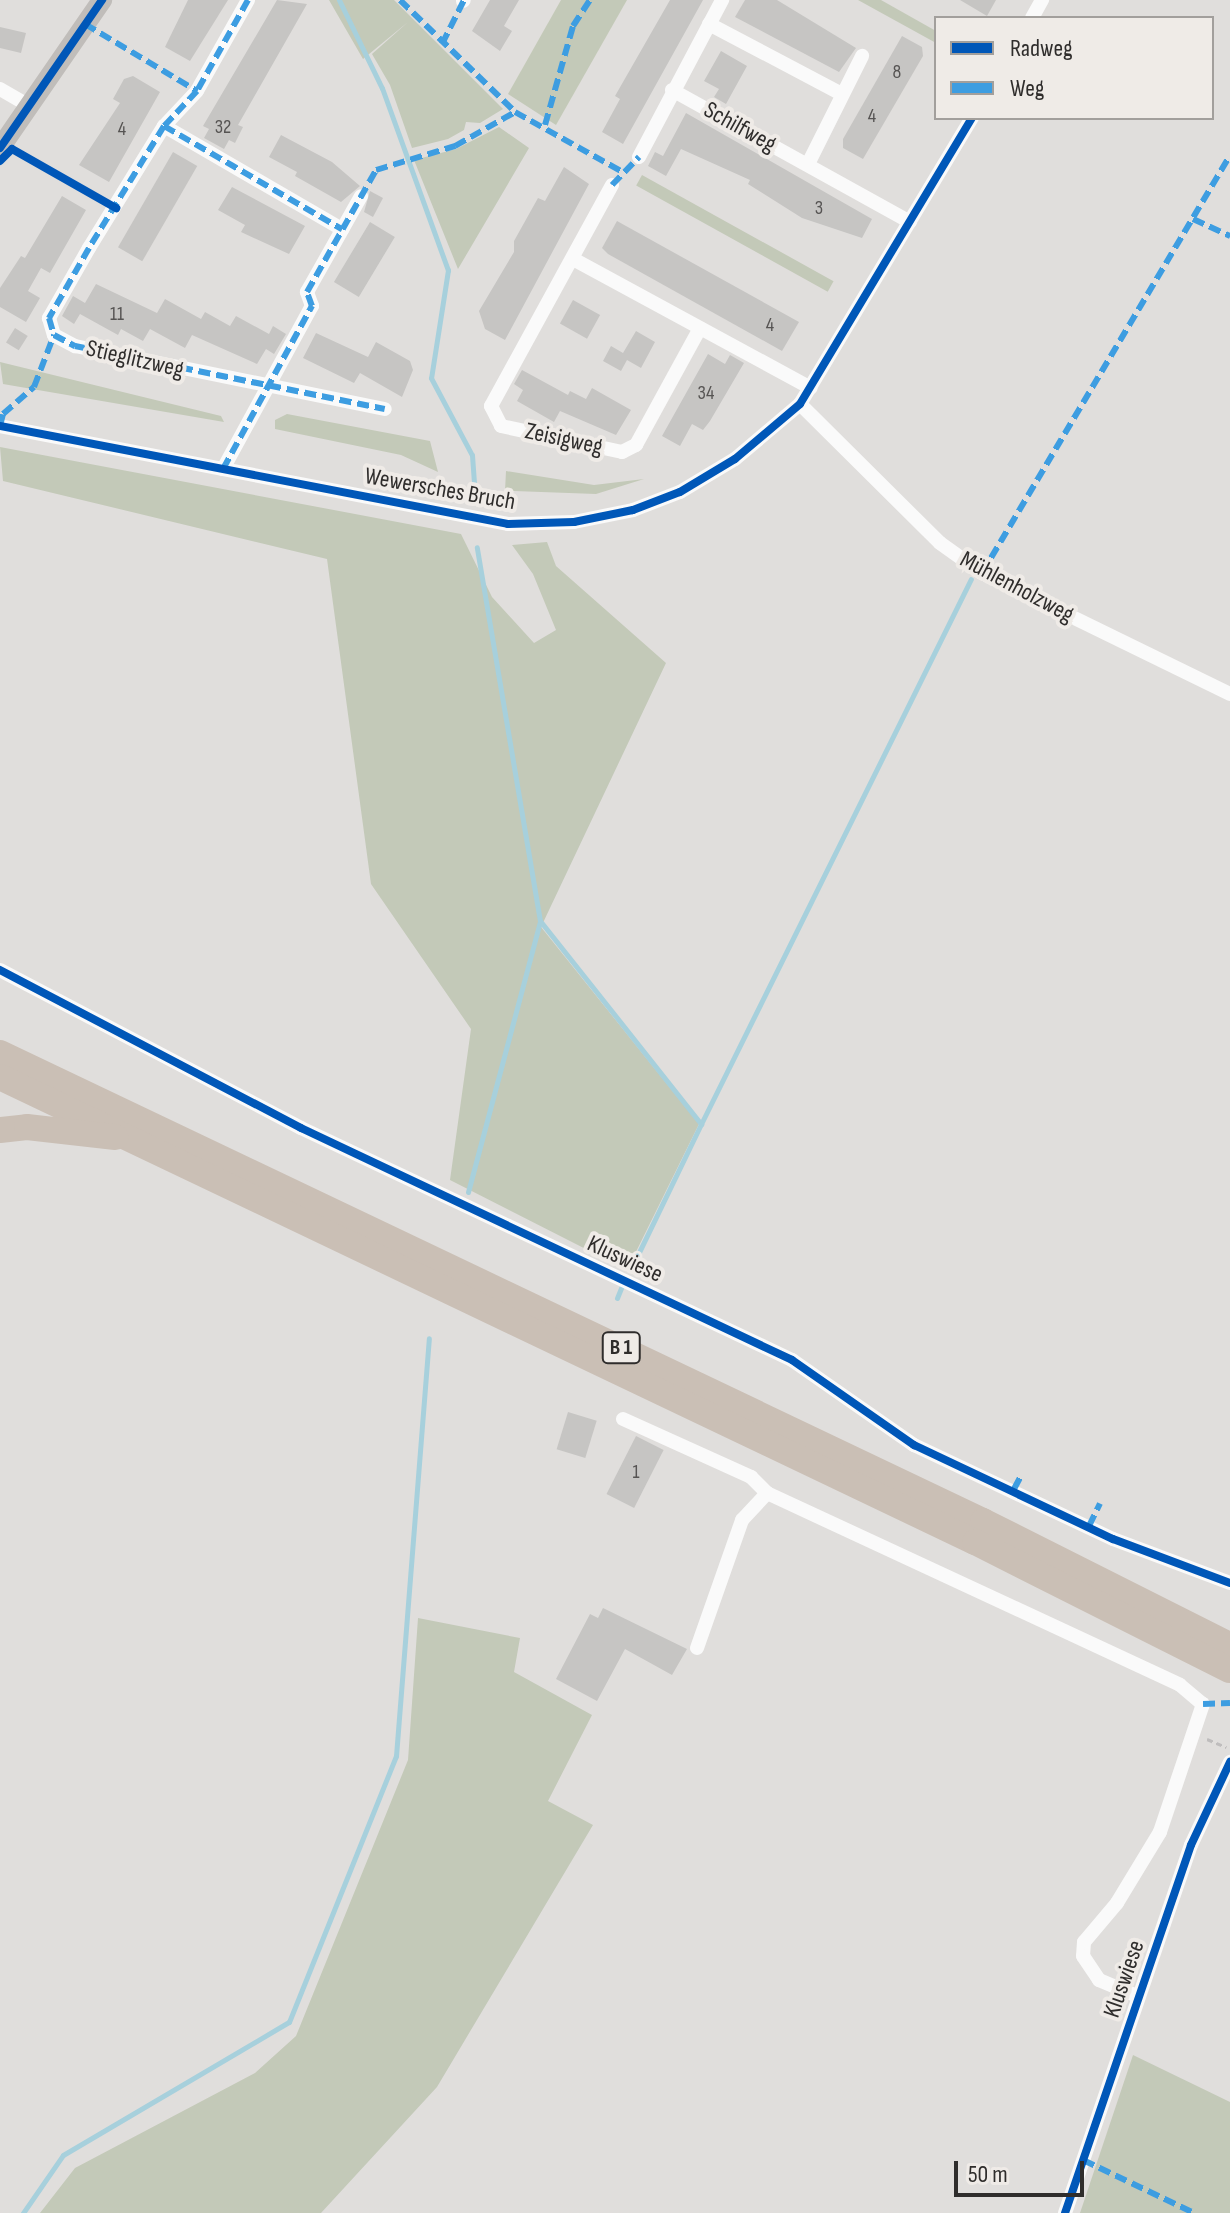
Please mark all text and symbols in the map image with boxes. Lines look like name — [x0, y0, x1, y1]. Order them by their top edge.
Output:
legend — [934, 16, 1214, 120]
text: Radweg — [1010, 34, 1073, 63]
house number: 8 — [893, 60, 901, 84]
text: Weg — [1010, 74, 1044, 103]
street label: Schilfweg — [699, 95, 781, 159]
house number: 4 — [868, 104, 876, 128]
house number: 32 — [215, 115, 231, 139]
house number: 4 — [118, 117, 126, 141]
house number: 3 — [815, 196, 823, 220]
house number: 11 — [110, 302, 124, 326]
house number: 4 — [766, 313, 774, 337]
street label: Stieglitzweg — [83, 334, 187, 384]
house number: 34 — [698, 381, 714, 405]
street label: Zeisigweg — [523, 417, 605, 461]
street label: Wewersches Bruch — [362, 462, 518, 516]
street label: Mühlenholzweg — [955, 545, 1079, 629]
street label: Kluswiese — [583, 1229, 667, 1289]
road number: B 1 — [601, 1330, 641, 1366]
house number: 1 — [633, 1460, 639, 1484]
street label: Kluswiese — [1097, 1937, 1151, 2021]
scale bar — [958, 2145, 1088, 2195]
text: 50 m — [968, 2160, 1008, 2189]

